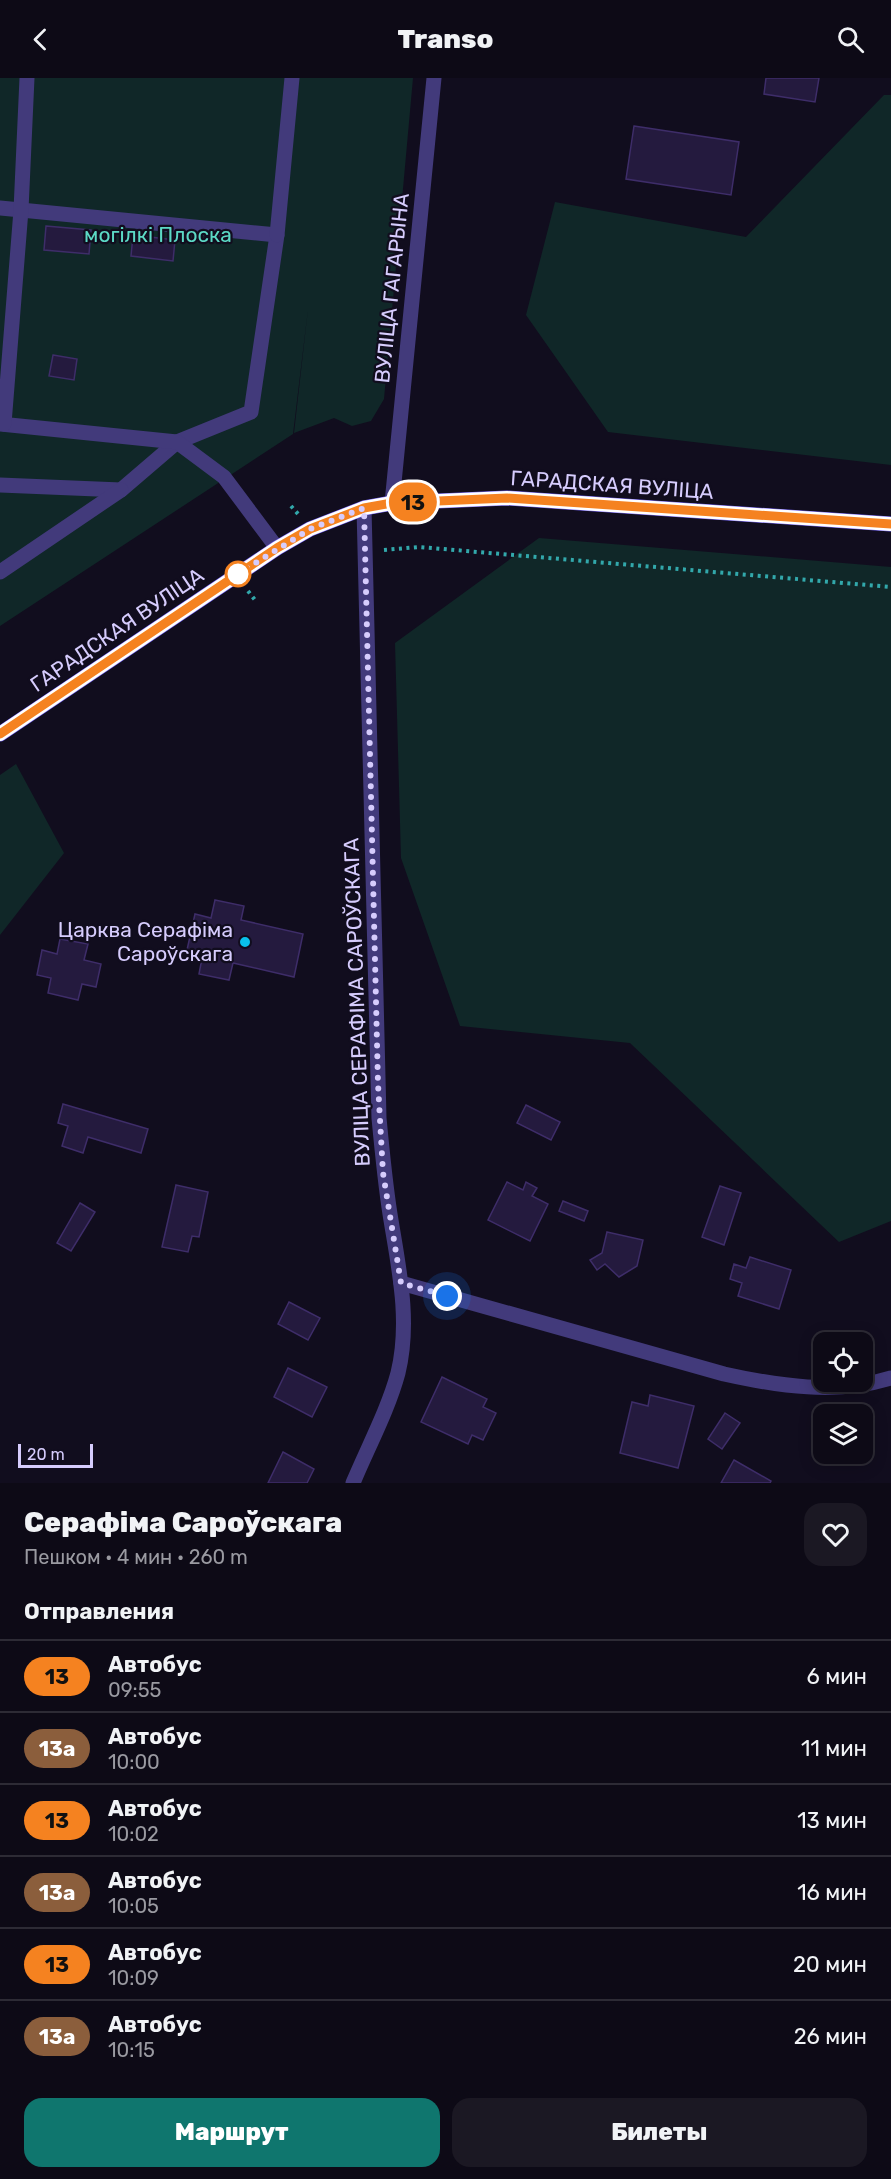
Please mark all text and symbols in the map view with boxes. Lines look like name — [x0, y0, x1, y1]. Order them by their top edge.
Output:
icon: back — [24, 23, 57, 56]
text: Transo — [398, 23, 493, 55]
icon: search — [834, 23, 867, 56]
street label: ВУЛІЦА ГАГАРЫНА — [369, 192, 414, 384]
park label: могілкі Плоска — [84, 222, 232, 247]
street label: ГАРАДСКАЯ ВУЛІЦА — [510, 465, 715, 504]
line badge: 13 — [386, 482, 440, 522]
text: 13 — [401, 490, 425, 515]
unlabelled marker — [225, 561, 251, 587]
street label: ГАРАДСКАЯ ВУЛІЦА — [25, 562, 208, 697]
street label: ВУЛІЦА СЕРАФІМА САРОЎСКАГА — [338, 837, 375, 1167]
place label: Царква Серафіма Сароўскага — [58, 917, 233, 966]
marker: Царква Серафіма Сароўскага — [238, 935, 252, 949]
your location — [432, 1281, 462, 1311]
map controls — [813, 1332, 873, 1464]
button: locate — [813, 1332, 873, 1392]
button: layers — [813, 1404, 873, 1464]
scale bar — [18, 1441, 93, 1468]
text: 20 m — [27, 1445, 65, 1464]
button: heart — [804, 1503, 867, 1566]
text: Серафіма Сароўскага — [24, 1506, 342, 1539]
text: Пешком · 4 мин · 260 m — [24, 1545, 248, 1569]
text: Отправления — [24, 1598, 174, 1625]
text: Автобус — [108, 1651, 202, 1678]
text: 6 мин — [807, 1663, 867, 1690]
text: 13 — [45, 1664, 69, 1689]
text: 09:55 — [108, 1678, 161, 1702]
text: Автобус — [108, 1723, 202, 1750]
text: 11 мин — [801, 1735, 867, 1762]
text: 13а — [39, 1736, 75, 1761]
text: 10:00 — [108, 1750, 160, 1774]
text: Автобус — [108, 1795, 202, 1822]
text: 13 мин — [797, 1807, 867, 1834]
text: 13 — [45, 1808, 69, 1833]
text: 10:02 — [108, 1822, 159, 1846]
text: Автобус — [108, 1867, 202, 1894]
text: 16 мин — [797, 1879, 867, 1906]
text: 13а — [39, 1880, 75, 1905]
text: 10:05 — [108, 1894, 159, 1918]
text: Автобус — [108, 1939, 202, 1966]
text: 20 мин — [793, 1951, 867, 1978]
text: 13 — [45, 1952, 69, 1977]
text: 10:09 — [108, 1966, 159, 1990]
text: Автобус — [108, 2011, 202, 2038]
text: 26 мин — [794, 2023, 867, 2050]
text: 13а — [39, 2024, 75, 2049]
text: 10:15 — [108, 2038, 155, 2062]
button: Маршрут — [24, 2098, 440, 2167]
button: Билеты — [452, 2098, 867, 2167]

